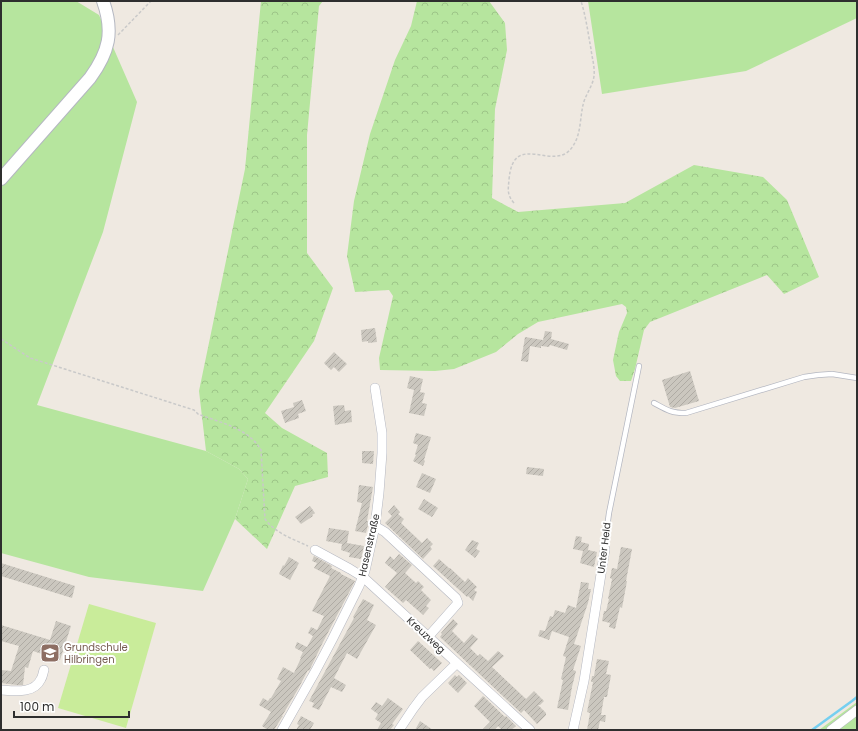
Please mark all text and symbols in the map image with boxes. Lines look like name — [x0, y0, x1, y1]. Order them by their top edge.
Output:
street label: Hasenstraße — [355, 512, 383, 578]
street label: Unter Held — [593, 521, 615, 575]
street label: Kreuzweg — [403, 613, 449, 657]
place label: Grundschule Hilbringen — [64, 640, 128, 667]
school or university icon: Grundschule Hilbringen — [39, 642, 61, 664]
scale bar — [14, 693, 129, 719]
text: 100 m — [20, 698, 54, 715]

